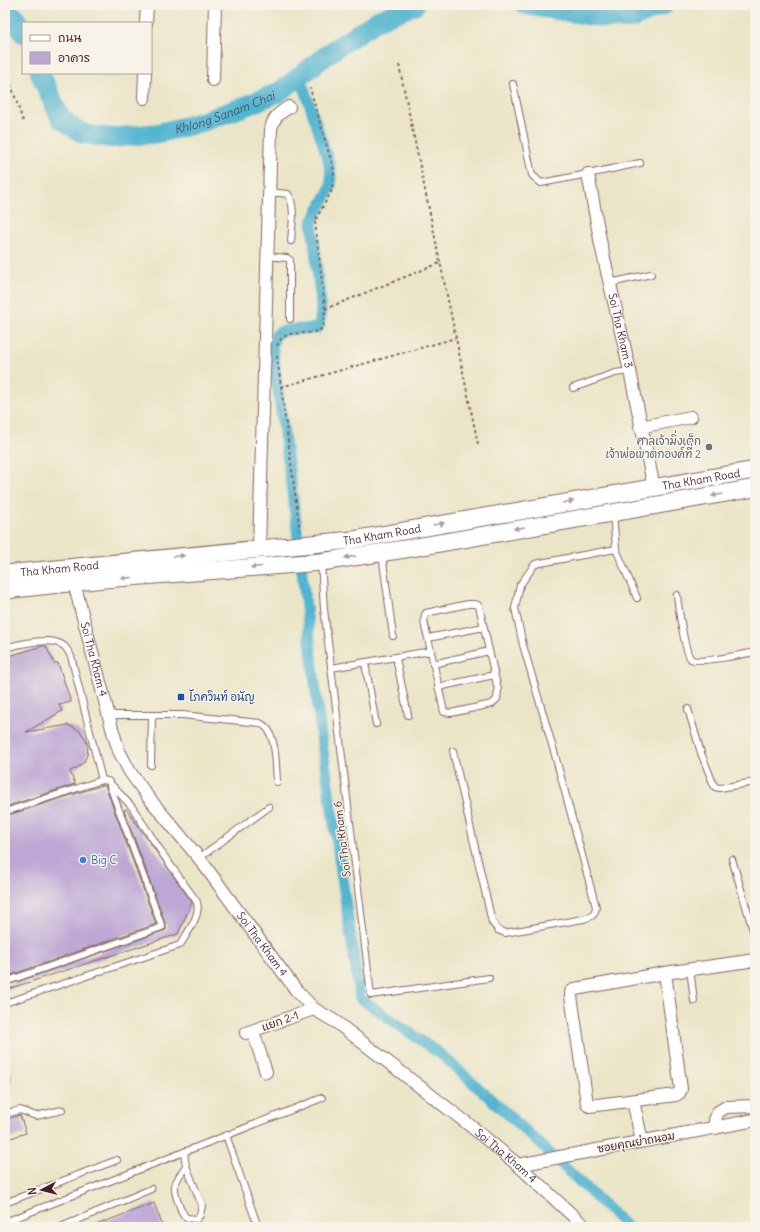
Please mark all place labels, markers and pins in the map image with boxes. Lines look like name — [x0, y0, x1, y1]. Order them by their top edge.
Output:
place label: ศาลเจ้ามิ่งเต็ก เจ้าพ่อเขาตกองค์ที่ 2 — [606, 430, 701, 461]
marker: ศาลเจ้ามิ่งเต็ก เจ้าพ่อเขาตกองค์ที่ 2 — [704, 442, 714, 452]
place label: โภควินท์ อนัญ — [189, 689, 254, 704]
marker: โภควินท์ อนัญ — [176, 692, 186, 702]
place label: Big C — [91, 853, 117, 867]
marker: Big C — [78, 855, 88, 865]

